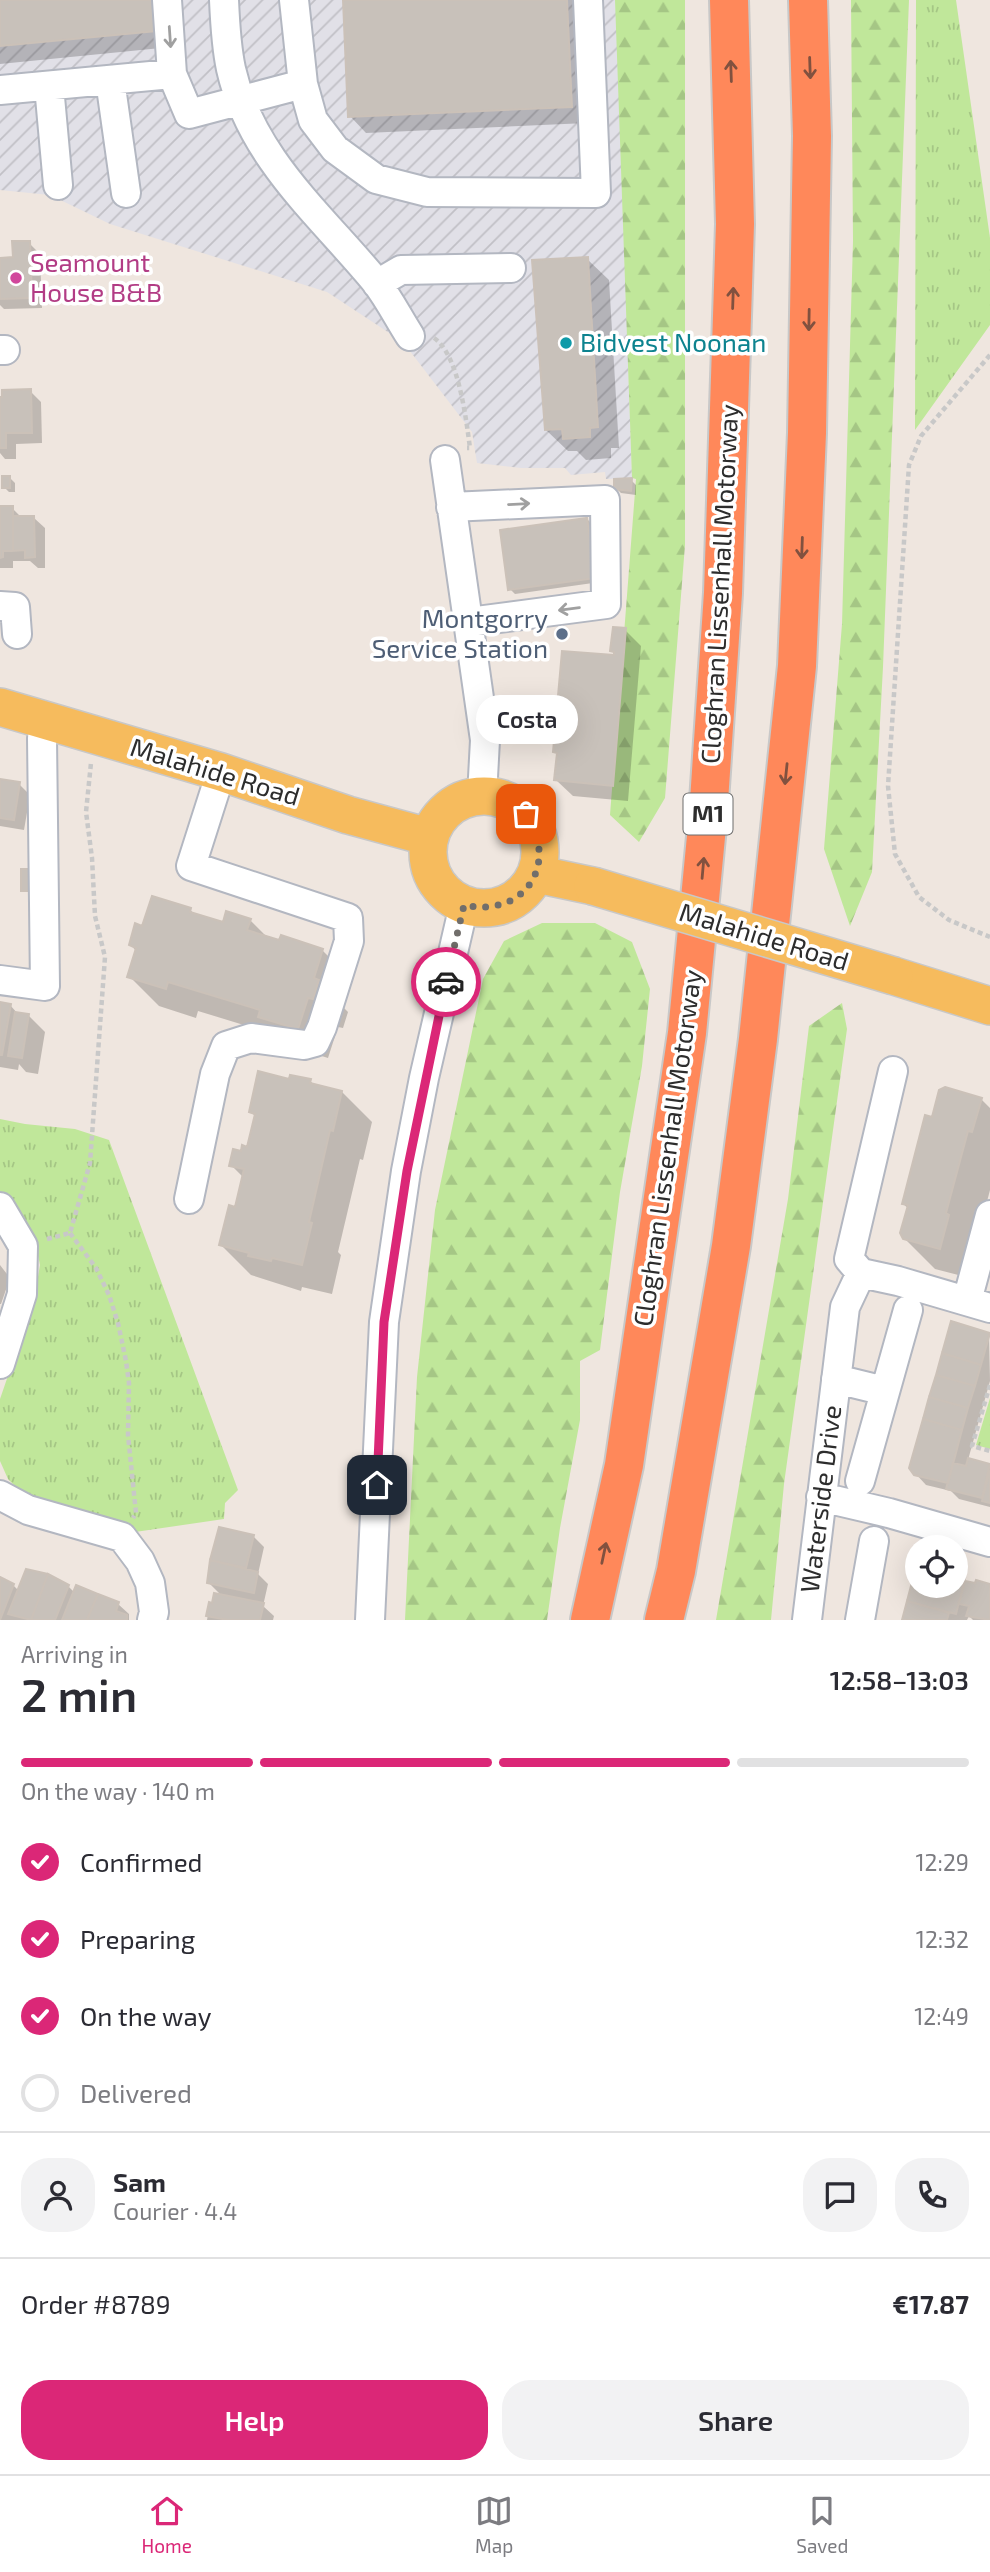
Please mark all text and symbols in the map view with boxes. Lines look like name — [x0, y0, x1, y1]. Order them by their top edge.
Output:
one-way arrow — [163, 25, 176, 48]
one-way arrow — [803, 56, 816, 79]
one-way arrow — [724, 60, 738, 83]
place label: Seamount House B&B — [30, 246, 162, 307]
marker: Seamount House B&B — [8, 270, 24, 286]
one-way arrow — [726, 287, 739, 310]
one-way arrow — [802, 308, 815, 331]
place label: Bidvest Noonan — [580, 326, 766, 357]
marker: Bidvest Noonan — [558, 335, 574, 351]
street label: Cloghran Lissenhall Motorway — [694, 403, 743, 764]
one-way arrow — [507, 497, 530, 510]
one-way arrow — [795, 536, 808, 559]
place label: Montgorry Service Station — [372, 602, 548, 663]
one-way arrow — [558, 602, 581, 615]
marker: Montgorry Service Station — [554, 626, 570, 642]
callout: Costa — [475, 695, 577, 744]
text: Costa — [497, 705, 557, 733]
street label: Malahide Road — [127, 730, 304, 811]
one-way arrow — [779, 763, 792, 785]
pin — [496, 784, 556, 844]
road number: M1 — [684, 794, 732, 834]
icon: bag — [507, 795, 545, 833]
one-way arrow — [697, 857, 710, 880]
street label: Malahide Road — [676, 895, 853, 976]
courier — [411, 947, 481, 1017]
icon: car — [427, 963, 465, 1001]
street label: Cloghran Lissenhall Motorway — [626, 967, 707, 1328]
street label: Waterside Drive — [793, 1403, 846, 1594]
pin — [347, 1455, 407, 1515]
icon: home — [358, 1466, 396, 1504]
map controls — [905, 1535, 968, 1598]
button: locate — [905, 1535, 968, 1598]
one-way arrow — [598, 1542, 612, 1565]
text: Arriving in — [21, 1640, 128, 1668]
text: 12:58–13:03 — [830, 1664, 969, 1695]
text: 2 min — [21, 1666, 137, 1721]
text: On the way · 140 m — [21, 1777, 215, 1805]
icon: check — [21, 1843, 59, 1881]
text: Confirmed — [80, 1846, 203, 1877]
text: 12:29 — [915, 1848, 969, 1876]
icon: check — [21, 1920, 59, 1958]
text: Preparing — [80, 1923, 195, 1954]
text: 12:32 — [916, 1925, 969, 1953]
icon: check — [21, 1997, 59, 2035]
text: On the way — [80, 2000, 211, 2031]
text: 12:49 — [914, 2002, 969, 2030]
text: Delivered — [80, 2077, 192, 2108]
button: person — [21, 2158, 95, 2232]
button: chat — [803, 2158, 877, 2232]
button: phone — [895, 2158, 969, 2232]
text: Sam — [113, 2166, 166, 2197]
text: Courier · 4.4 — [113, 2197, 237, 2225]
text: Order #8789 — [21, 2288, 171, 2319]
text: €17.87 — [892, 2288, 969, 2319]
button: Help — [21, 2380, 488, 2460]
button: Share — [502, 2380, 969, 2460]
tab: Home — [142, 2492, 192, 2557]
tab: Map — [475, 2492, 513, 2557]
tab: Saved — [796, 2492, 848, 2557]

